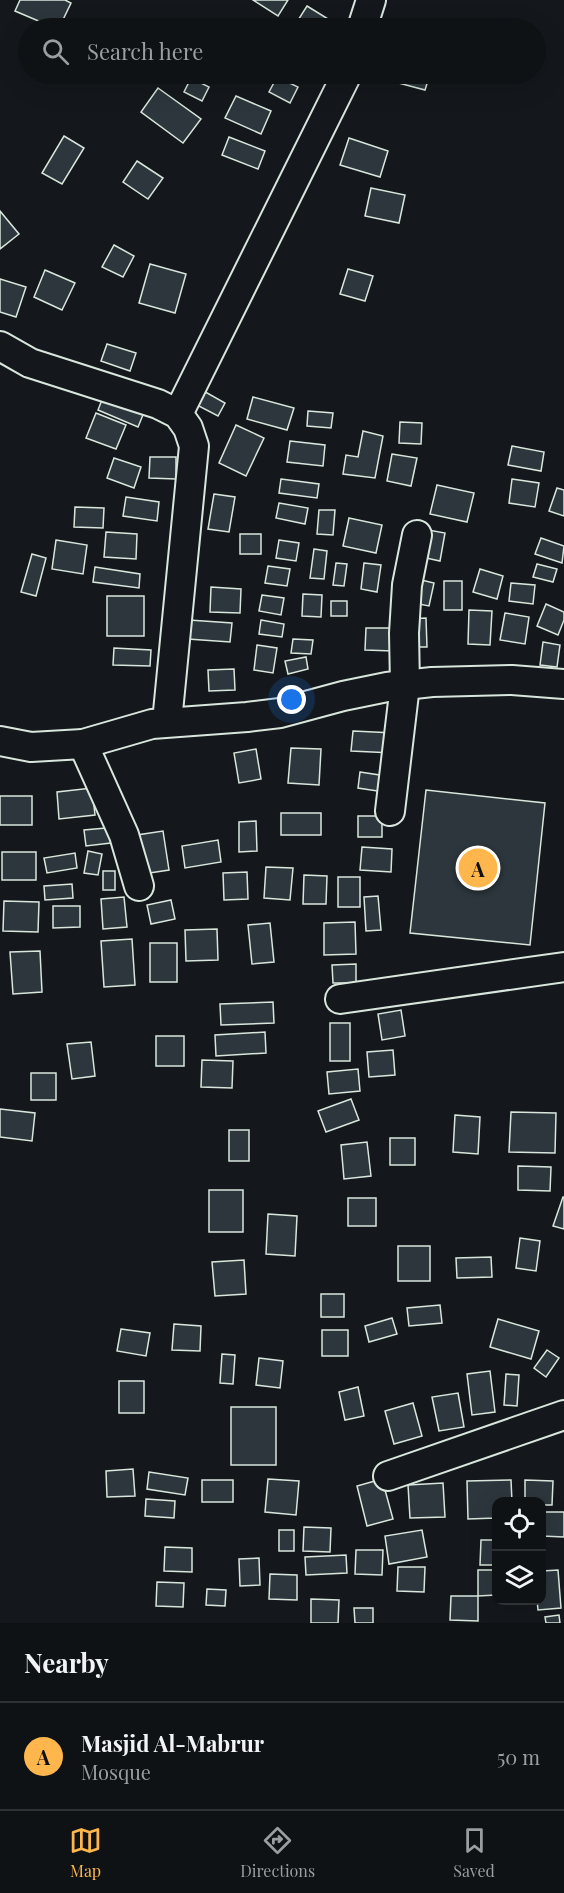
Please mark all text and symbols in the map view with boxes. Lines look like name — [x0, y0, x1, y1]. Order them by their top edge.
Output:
search box — [18, 18, 546, 84]
icon: search — [39, 35, 72, 68]
text: Search here — [87, 36, 203, 66]
your location — [277, 685, 306, 714]
pin: A — [458, 846, 498, 890]
map controls — [492, 1497, 546, 1605]
button: locate — [492, 1497, 546, 1551]
button: layers — [492, 1551, 546, 1605]
text: Nearby — [24, 1645, 109, 1680]
text: Masjid Al-Mabrur — [81, 1728, 264, 1758]
text: A — [37, 1743, 50, 1770]
text: 50 m — [497, 1743, 540, 1770]
text: Mosque — [81, 1758, 151, 1785]
tab: Map — [69, 1824, 102, 1881]
tab: Directions — [240, 1824, 315, 1881]
tab: Saved — [453, 1824, 495, 1881]

